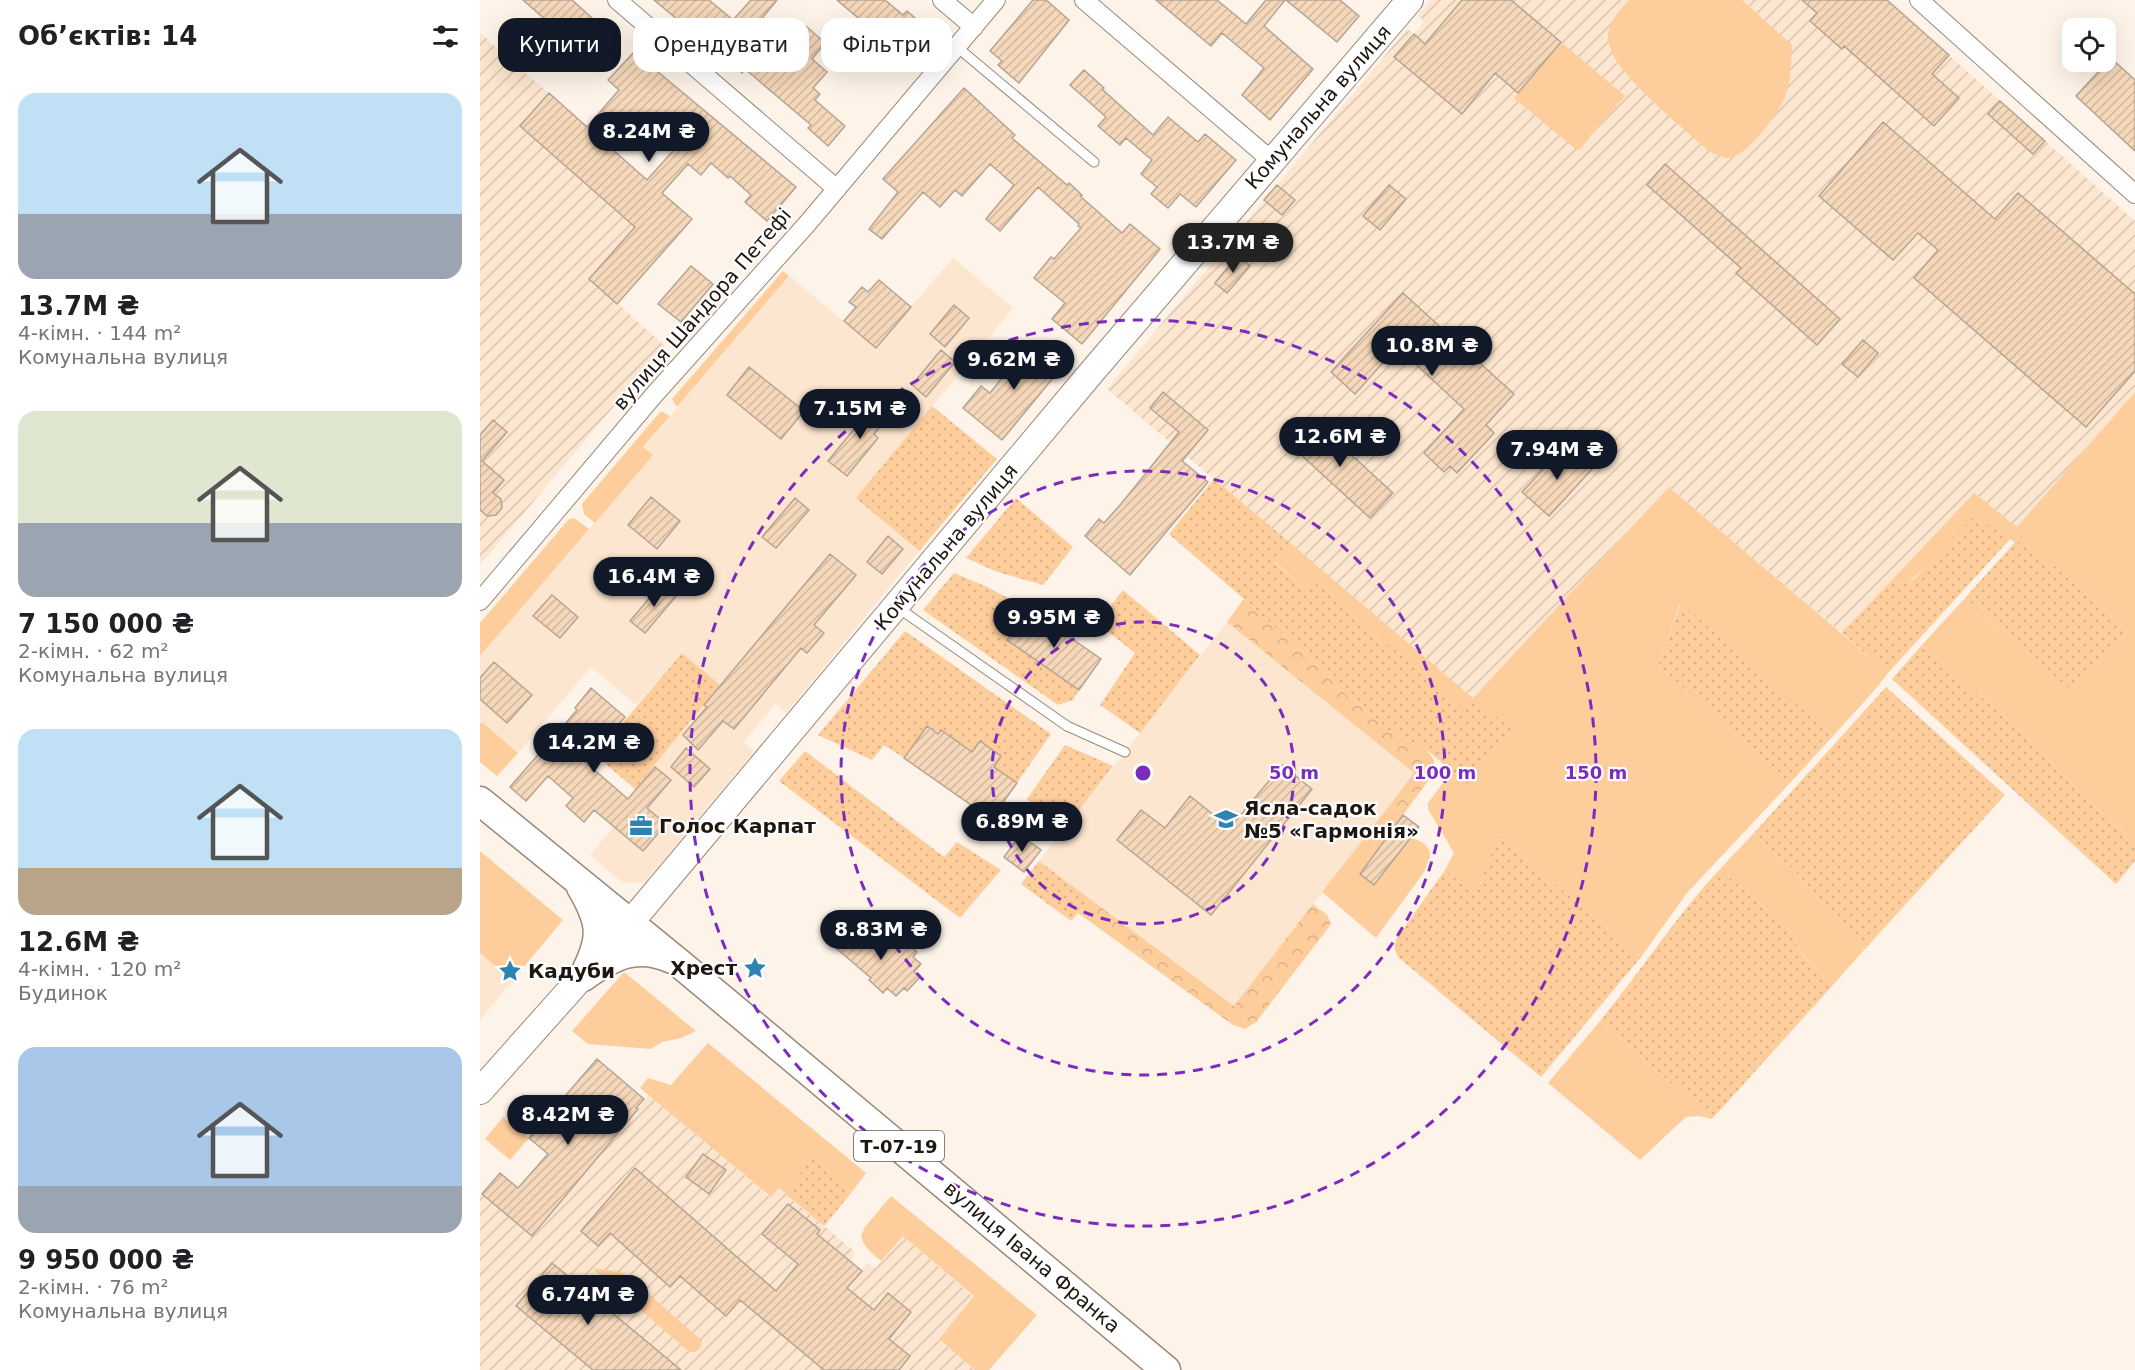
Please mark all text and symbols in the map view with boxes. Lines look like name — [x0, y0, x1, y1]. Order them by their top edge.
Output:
chip: Купити — [498, 18, 621, 72]
chip: Орендувати — [633, 18, 809, 72]
chip: Фільтри — [821, 18, 952, 72]
map controls — [2062, 18, 2116, 72]
button: locate — [2062, 18, 2116, 72]
icon: filters — [429, 20, 462, 53]
street label: Комунальна вулиця — [1240, 20, 1396, 194]
text: Об’єктів: 14 — [18, 21, 197, 51]
pin: 8.24M ₴ — [594, 112, 704, 163]
text: 8.24M ₴ — [602, 119, 696, 143]
icon: home — [186, 132, 294, 240]
street label: вулиця Шандора Петефі — [608, 203, 796, 415]
pin: 13.7M ₴ — [1178, 223, 1288, 274]
text: 13.7M ₴ — [1186, 230, 1280, 254]
text: 13.7M ₴ — [18, 291, 139, 321]
text: 4-кімн. · 144 m² — [18, 321, 181, 345]
pin: 10.8M ₴ — [1377, 326, 1487, 377]
text: 10.8M ₴ — [1385, 333, 1479, 357]
pin: 9.62M ₴ — [959, 340, 1069, 391]
text: Комунальна вулиця — [18, 345, 228, 369]
text: 9.62M ₴ — [967, 347, 1061, 371]
pin: 7.15M ₴ — [805, 389, 915, 440]
text: 7.15M ₴ — [813, 396, 907, 420]
pin: 12.6M ₴ — [1285, 417, 1395, 468]
text: 12.6M ₴ — [1293, 424, 1387, 448]
pin: 7.94M ₴ — [1502, 430, 1612, 481]
text: 7.94M ₴ — [1510, 437, 1604, 461]
icon: home — [186, 450, 294, 558]
street label: Комунальна вулиця — [869, 459, 1023, 635]
pin: 16.4M ₴ — [599, 557, 709, 608]
text: 16.4M ₴ — [607, 564, 701, 588]
pin: 9.95M ₴ — [999, 598, 1109, 649]
text: 9.95M ₴ — [1007, 605, 1101, 629]
text: 7 150 000 ₴ — [18, 609, 194, 639]
text: 2-кімн. · 62 m² — [18, 639, 168, 663]
text: Комунальна вулиця — [18, 663, 228, 687]
pin: 14.2M ₴ — [539, 723, 649, 774]
text: 14.2M ₴ — [547, 730, 641, 754]
text: 50 m — [1269, 762, 1319, 783]
text: 100 m — [1414, 762, 1476, 783]
text: 150 m — [1565, 762, 1627, 783]
centre of rings — [1133, 763, 1153, 783]
icon: home — [186, 768, 294, 876]
place label: Ясла-садок №5 «Гармонія» — [1244, 796, 1419, 843]
pin: 6.89M ₴ — [967, 802, 1077, 853]
school or university icon: Ясла-садок №5 «Гармонія» — [1213, 806, 1239, 832]
text: 6.89M ₴ — [975, 809, 1069, 833]
office icon: Голос Карпат — [628, 813, 654, 839]
place label: Голос Карпат — [659, 814, 816, 838]
pin: 8.83M ₴ — [826, 910, 936, 961]
text: 8.83M ₴ — [834, 917, 928, 941]
text: 12.6M ₴ — [18, 927, 139, 957]
place icon: Хрест — [742, 955, 768, 981]
place label: Хрест — [670, 956, 737, 980]
text: 4-кімн. · 120 m² — [18, 957, 181, 981]
place icon: Кадуби — [497, 958, 523, 984]
place label: Кадуби — [528, 959, 615, 983]
text: Будинок — [18, 981, 108, 1005]
icon: home — [186, 1086, 294, 1194]
pin: 8.42M ₴ — [513, 1095, 623, 1146]
text: 8.42M ₴ — [521, 1102, 615, 1126]
road number: Т-07-19 — [854, 1131, 944, 1161]
street label: вулиця Івана Франка — [939, 1176, 1125, 1338]
text: 9 950 000 ₴ — [18, 1245, 194, 1275]
text: 2-кімн. · 76 m² — [18, 1275, 168, 1299]
pin: 6.74M ₴ — [533, 1275, 643, 1326]
text: 6.74M ₴ — [541, 1282, 635, 1306]
text: Комунальна вулиця — [18, 1299, 228, 1323]

